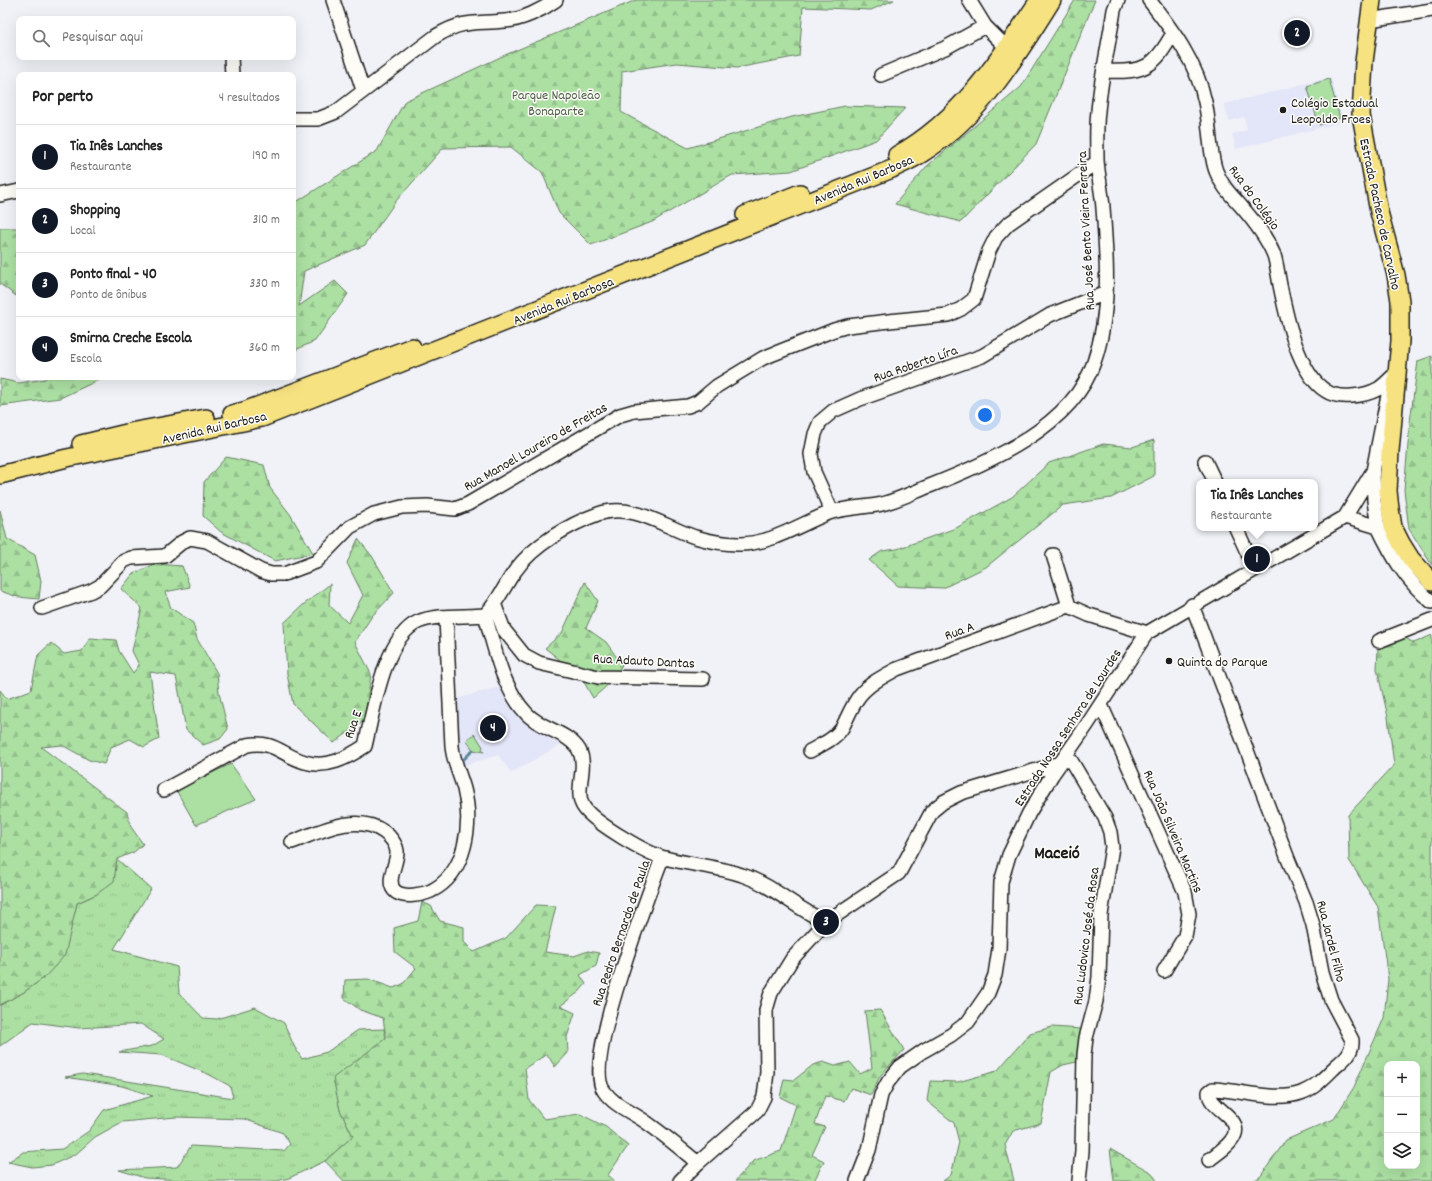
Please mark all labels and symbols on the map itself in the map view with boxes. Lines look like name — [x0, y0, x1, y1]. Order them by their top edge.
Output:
pin: 2 — [1284, 18, 1310, 48]
park label: Parque Napoleão Bonaparte — [512, 86, 600, 122]
place label: Colégio Estadual Leopoldo Froes — [1291, 94, 1379, 130]
marker: Colégio Estadual Leopoldo Froes — [1278, 105, 1288, 115]
street label: Estrada Pacheco de Carvalho — [1353, 137, 1405, 292]
street label: Rua José Bento Vieira Ferreira — [1073, 150, 1101, 311]
street label: Avenida Rui Barbosa — [811, 151, 917, 211]
street label: Rua do Colégio — [1223, 162, 1284, 235]
street label: Avenida Rui Barbosa — [511, 272, 617, 331]
street label: Rua Roberto Líra — [871, 341, 961, 389]
street label: Rua Manoel Loureiro de Freitas — [460, 398, 612, 497]
your location — [975, 405, 995, 425]
street label: Avenida Rui Barbosa — [160, 407, 269, 451]
pin: 1 — [1244, 544, 1270, 574]
street label: Rua A — [942, 617, 978, 646]
street label: Estrada Nossa Senhora de Lourdes — [1010, 645, 1127, 811]
street label: Rua Adauto Dantas — [592, 649, 695, 675]
place label: Quinta do Parque — [1177, 653, 1268, 673]
marker: Quinta do Parque — [1164, 656, 1174, 666]
street label: Rua E — [340, 707, 368, 742]
pin: 4 — [480, 713, 506, 743]
street label: Rua João Silveira Martins — [1137, 767, 1207, 897]
district label: Maceió — [1034, 842, 1080, 867]
street label: Rua Pedro Bernardo de Paula — [587, 857, 656, 1009]
street label: Rua Ludovico José da Rosa — [1069, 866, 1105, 1006]
street label: Rua Jardel Filho — [1310, 899, 1350, 984]
pin: 3 — [813, 907, 839, 937]

